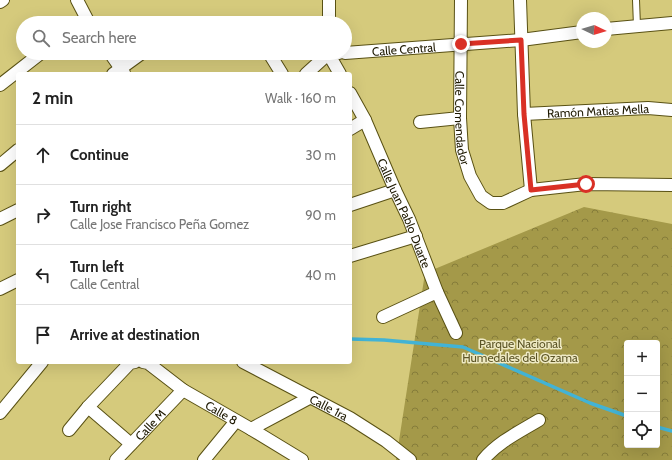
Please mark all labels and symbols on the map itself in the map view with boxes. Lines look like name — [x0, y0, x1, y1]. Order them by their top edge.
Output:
north arrow — [576, 12, 612, 48]
route end — [452, 35, 470, 53]
street label: Calle Central — [371, 39, 436, 58]
street label: Calle Comendador — [452, 71, 474, 167]
street label: Ramón Matias Mella — [547, 100, 649, 120]
street label: Calle Juan Pablo Duarte — [375, 156, 435, 270]
route start — [577, 175, 595, 193]
park label: Parque Nacional Humedales del Ozama — [462, 336, 578, 365]
street label: Calle 1ra — [307, 391, 351, 423]
street label: Calle 8 — [203, 397, 241, 427]
street label: Calle M — [132, 406, 168, 443]

